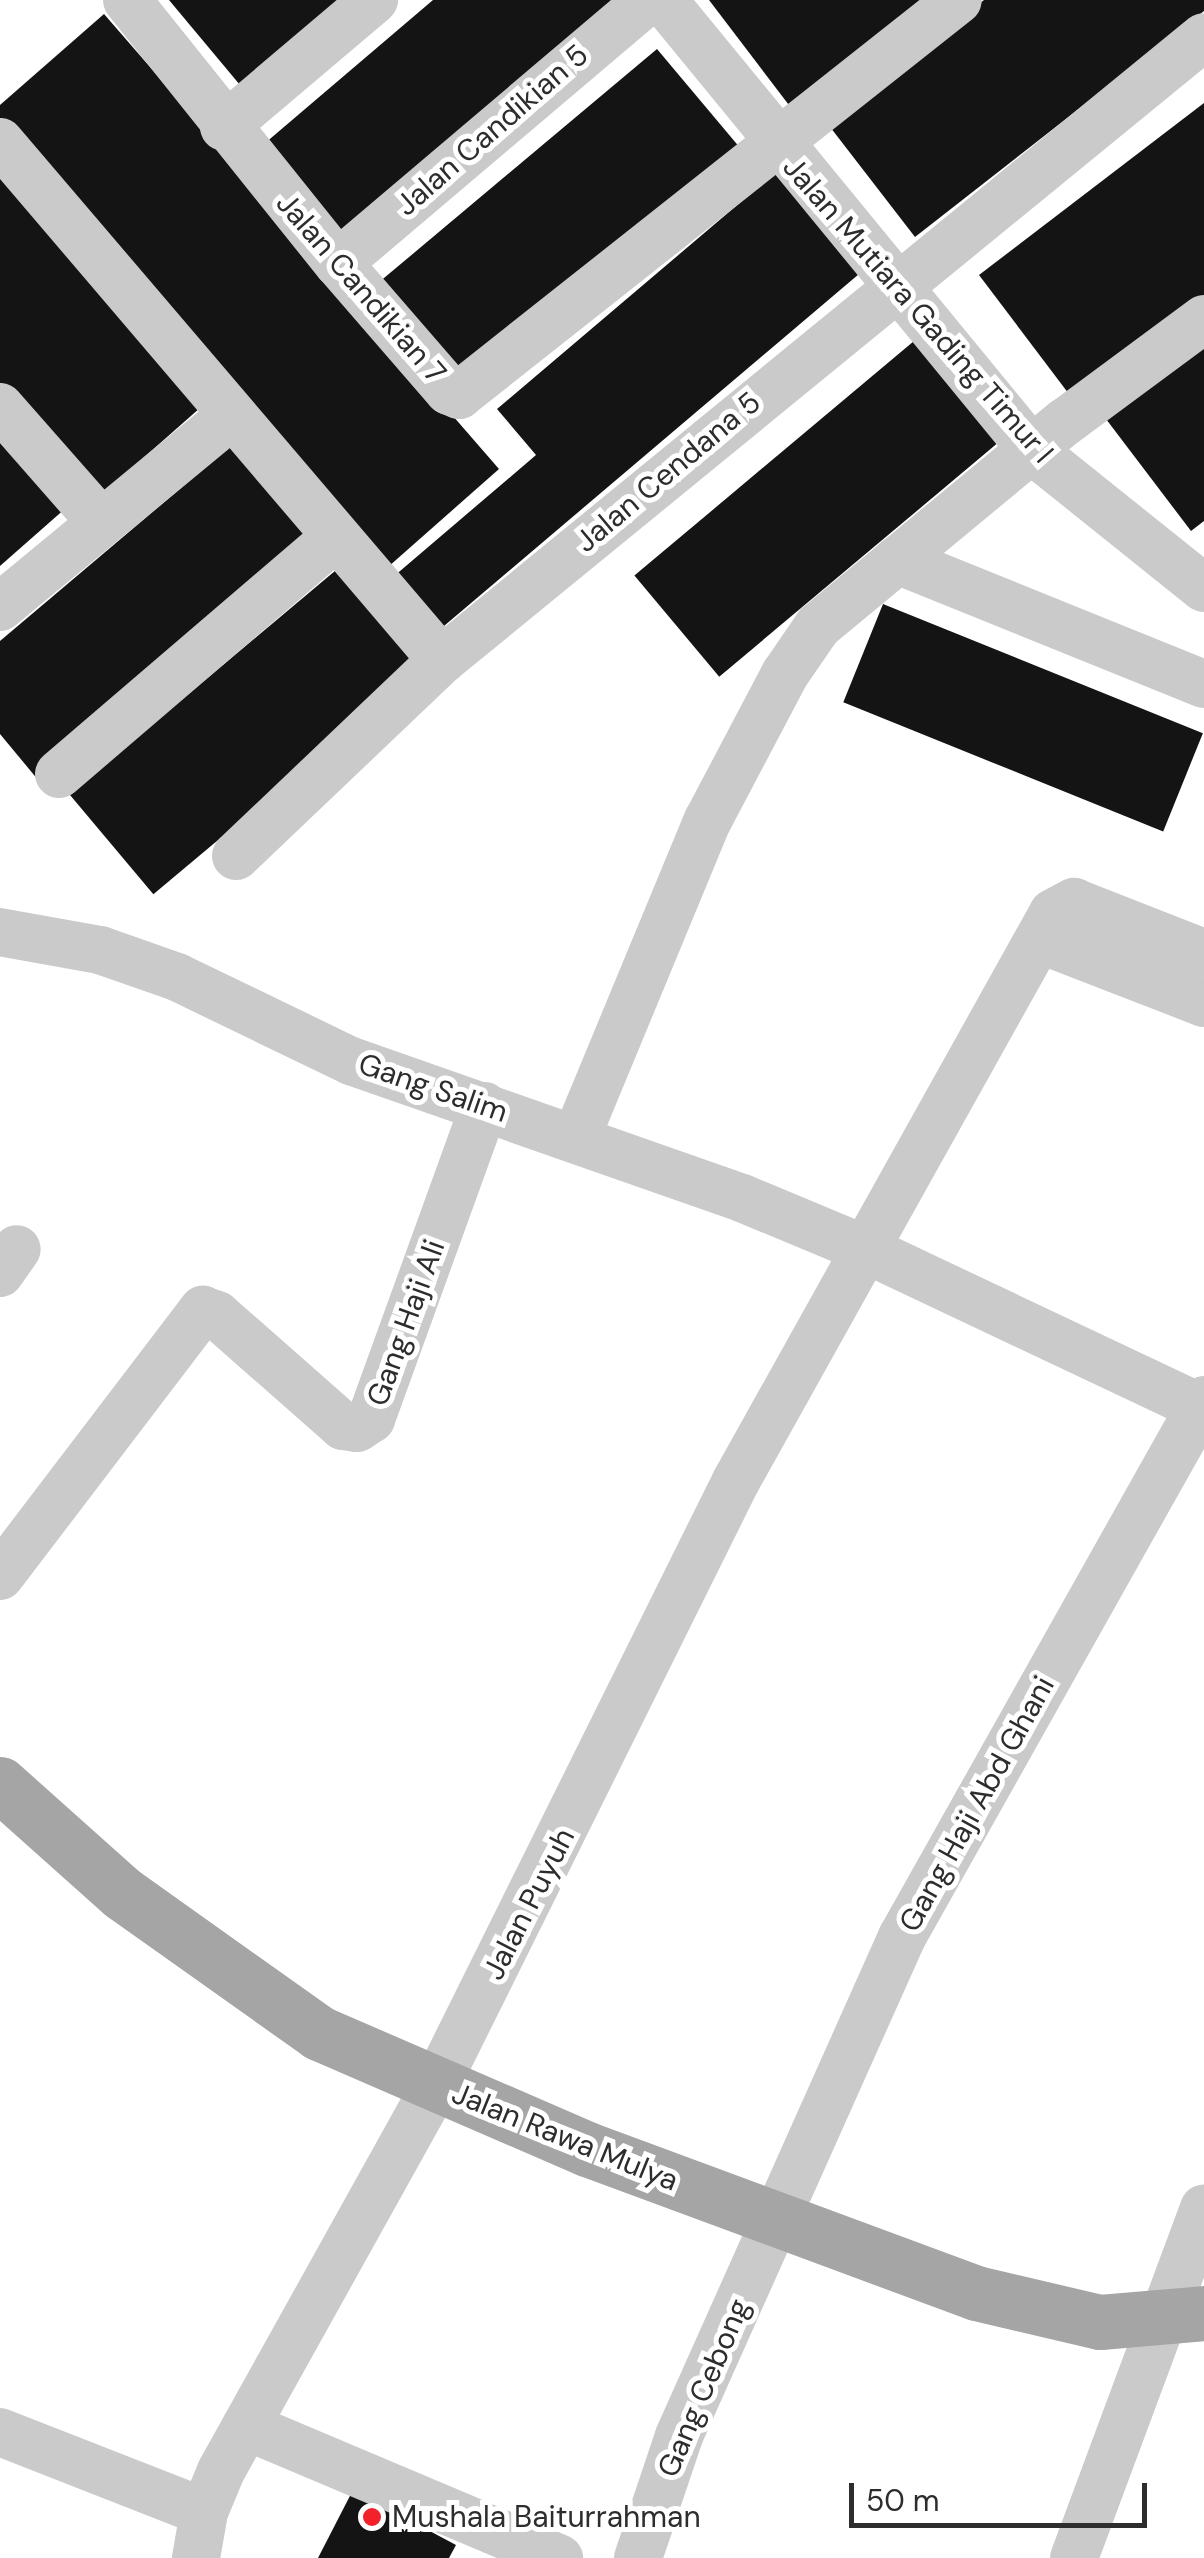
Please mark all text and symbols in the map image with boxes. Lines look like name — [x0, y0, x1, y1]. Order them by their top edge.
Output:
street label: Jalan Candikian 5 — [389, 37, 595, 223]
street label: Jalan Mutiara Gading Timur I — [775, 150, 1061, 470]
street label: Jalan Candikian 7 — [269, 185, 453, 391]
street label: Jalan Cendana 5 — [568, 384, 768, 560]
street label: Gang Salim — [354, 1046, 512, 1130]
street label: Gang Haji Ali — [359, 1235, 453, 1411]
street label: Gang Haji Abd Ghani — [892, 1670, 1062, 1938]
street label: Jalan Puyuh — [475, 1822, 583, 1986]
street label: Jalan Rawa Mulya — [447, 2075, 683, 2199]
street label: Gang Cebong — [650, 2293, 758, 2483]
scale bar — [854, 2463, 1152, 2525]
text: 50 m — [866, 2481, 940, 2520]
place label: Mushala Baiturrahman — [392, 2499, 701, 2535]
marker: Mushala Baiturrahman — [361, 2506, 383, 2528]

